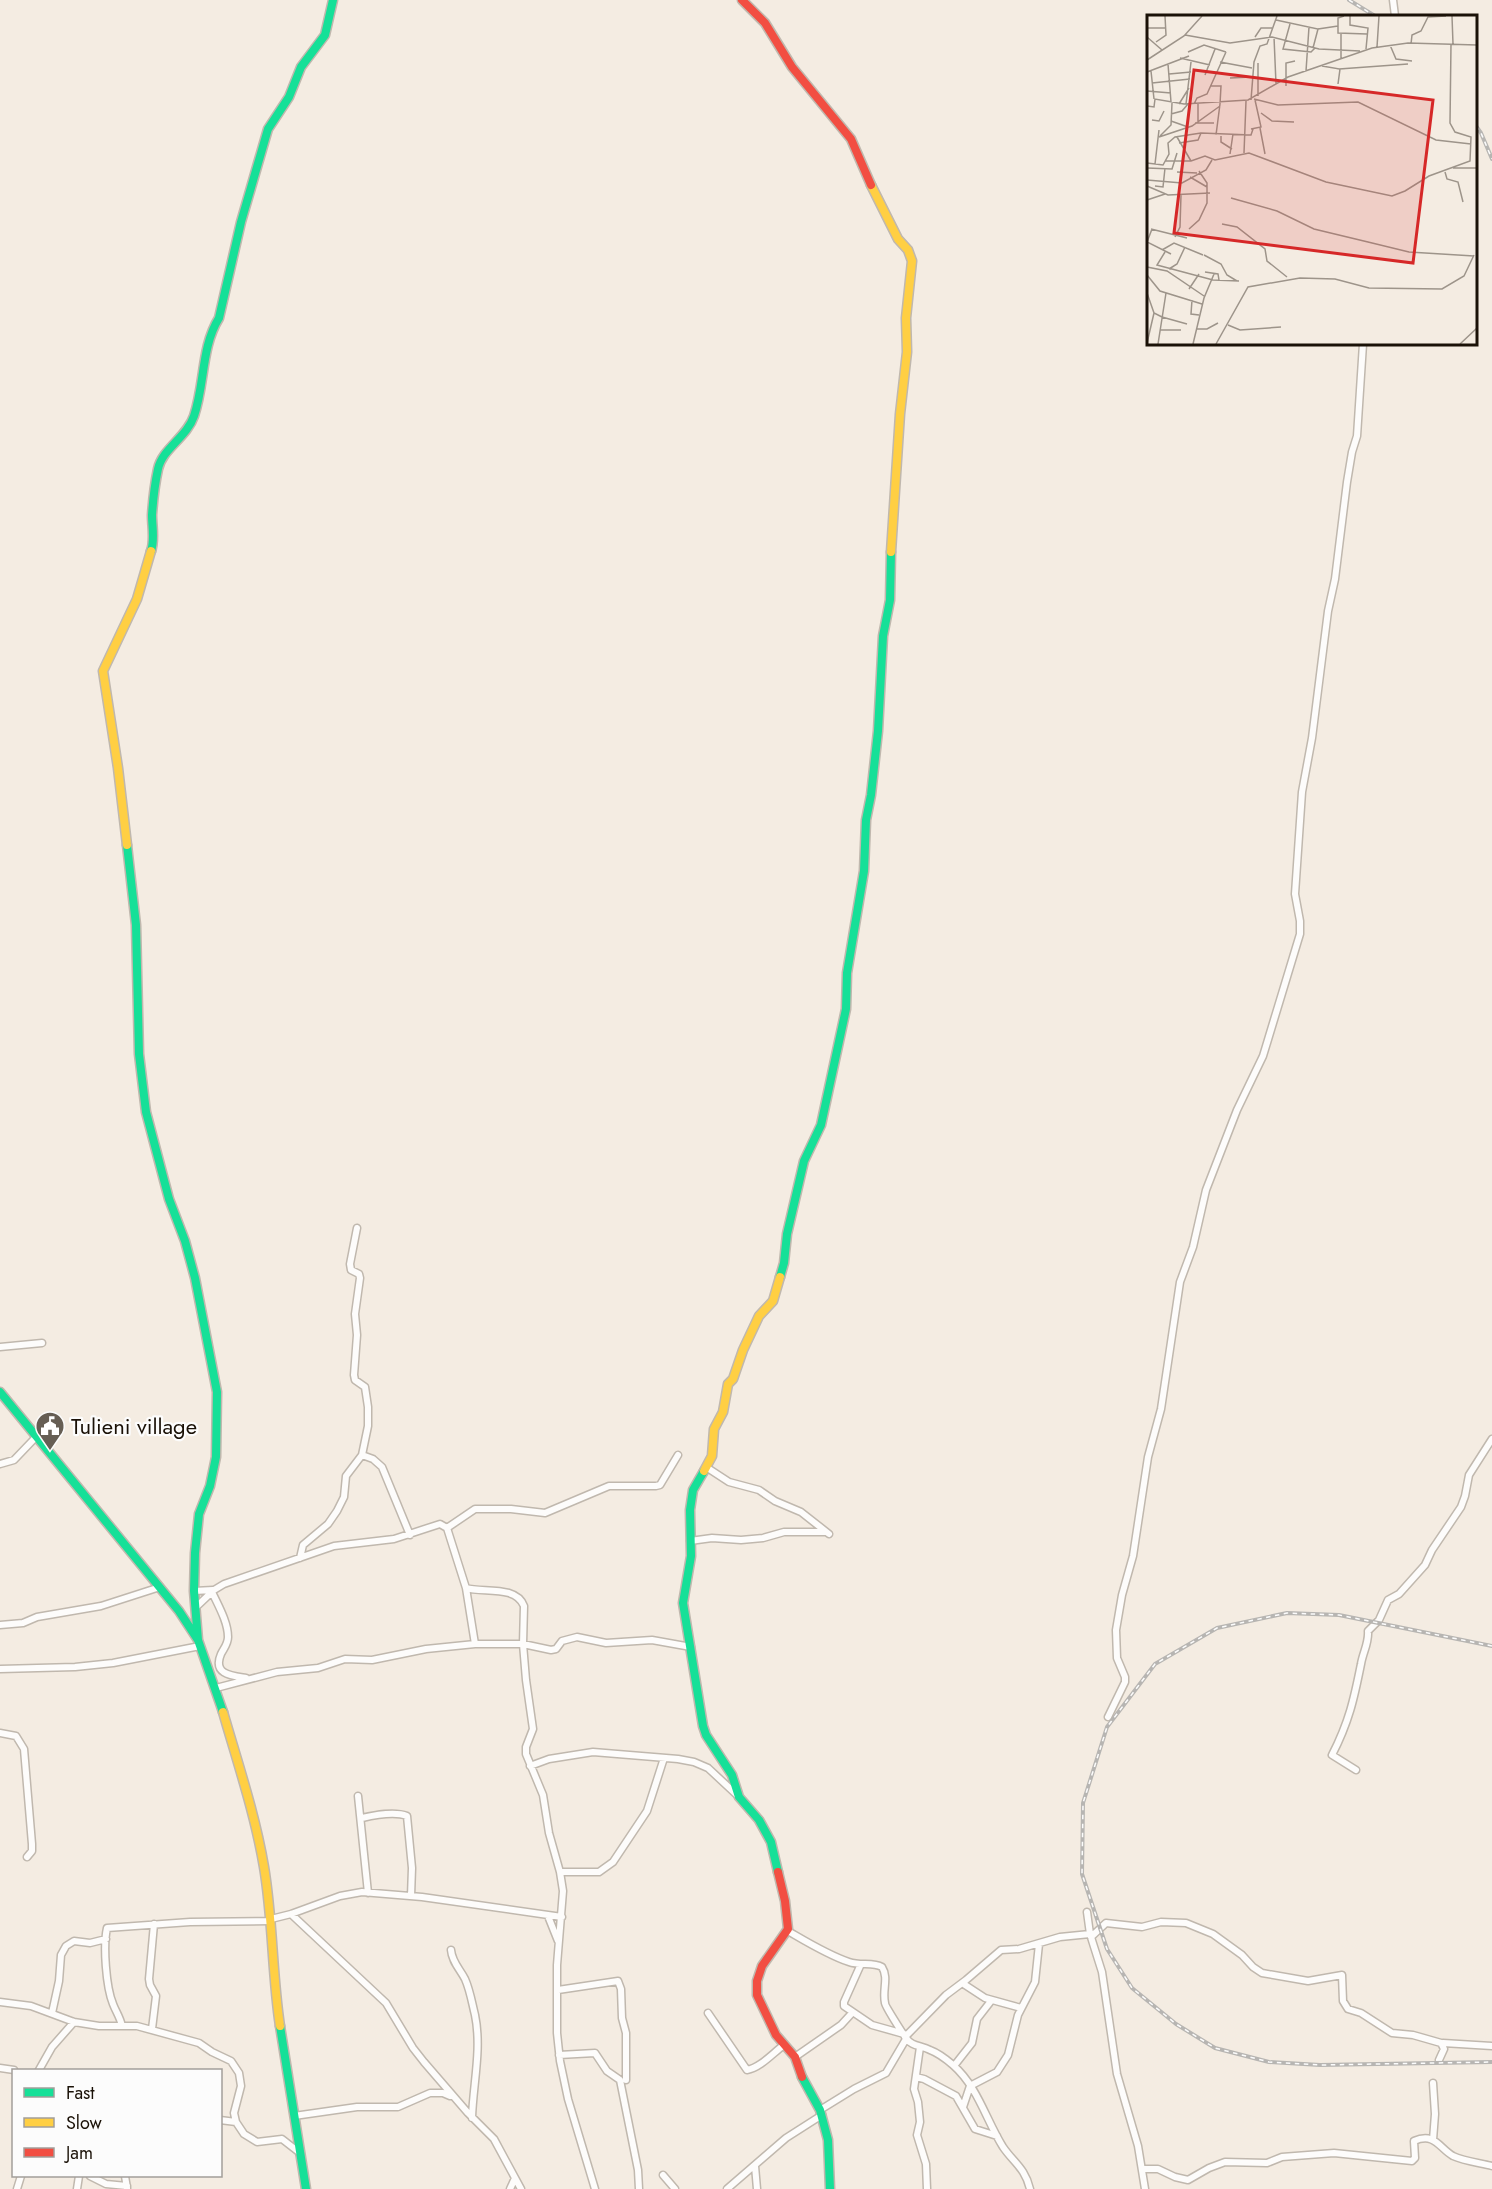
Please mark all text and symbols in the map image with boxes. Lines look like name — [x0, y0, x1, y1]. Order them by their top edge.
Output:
inset map — [1147, 15, 1477, 345]
public building icon: Tulieni village — [34, 1410, 66, 1452]
place label: Tulieni village — [71, 1410, 197, 1442]
legend — [12, 2069, 222, 2177]
text: Fast — [66, 2080, 95, 2106]
text: Slow — [66, 2110, 103, 2136]
text: Jam — [64, 2140, 93, 2166]

